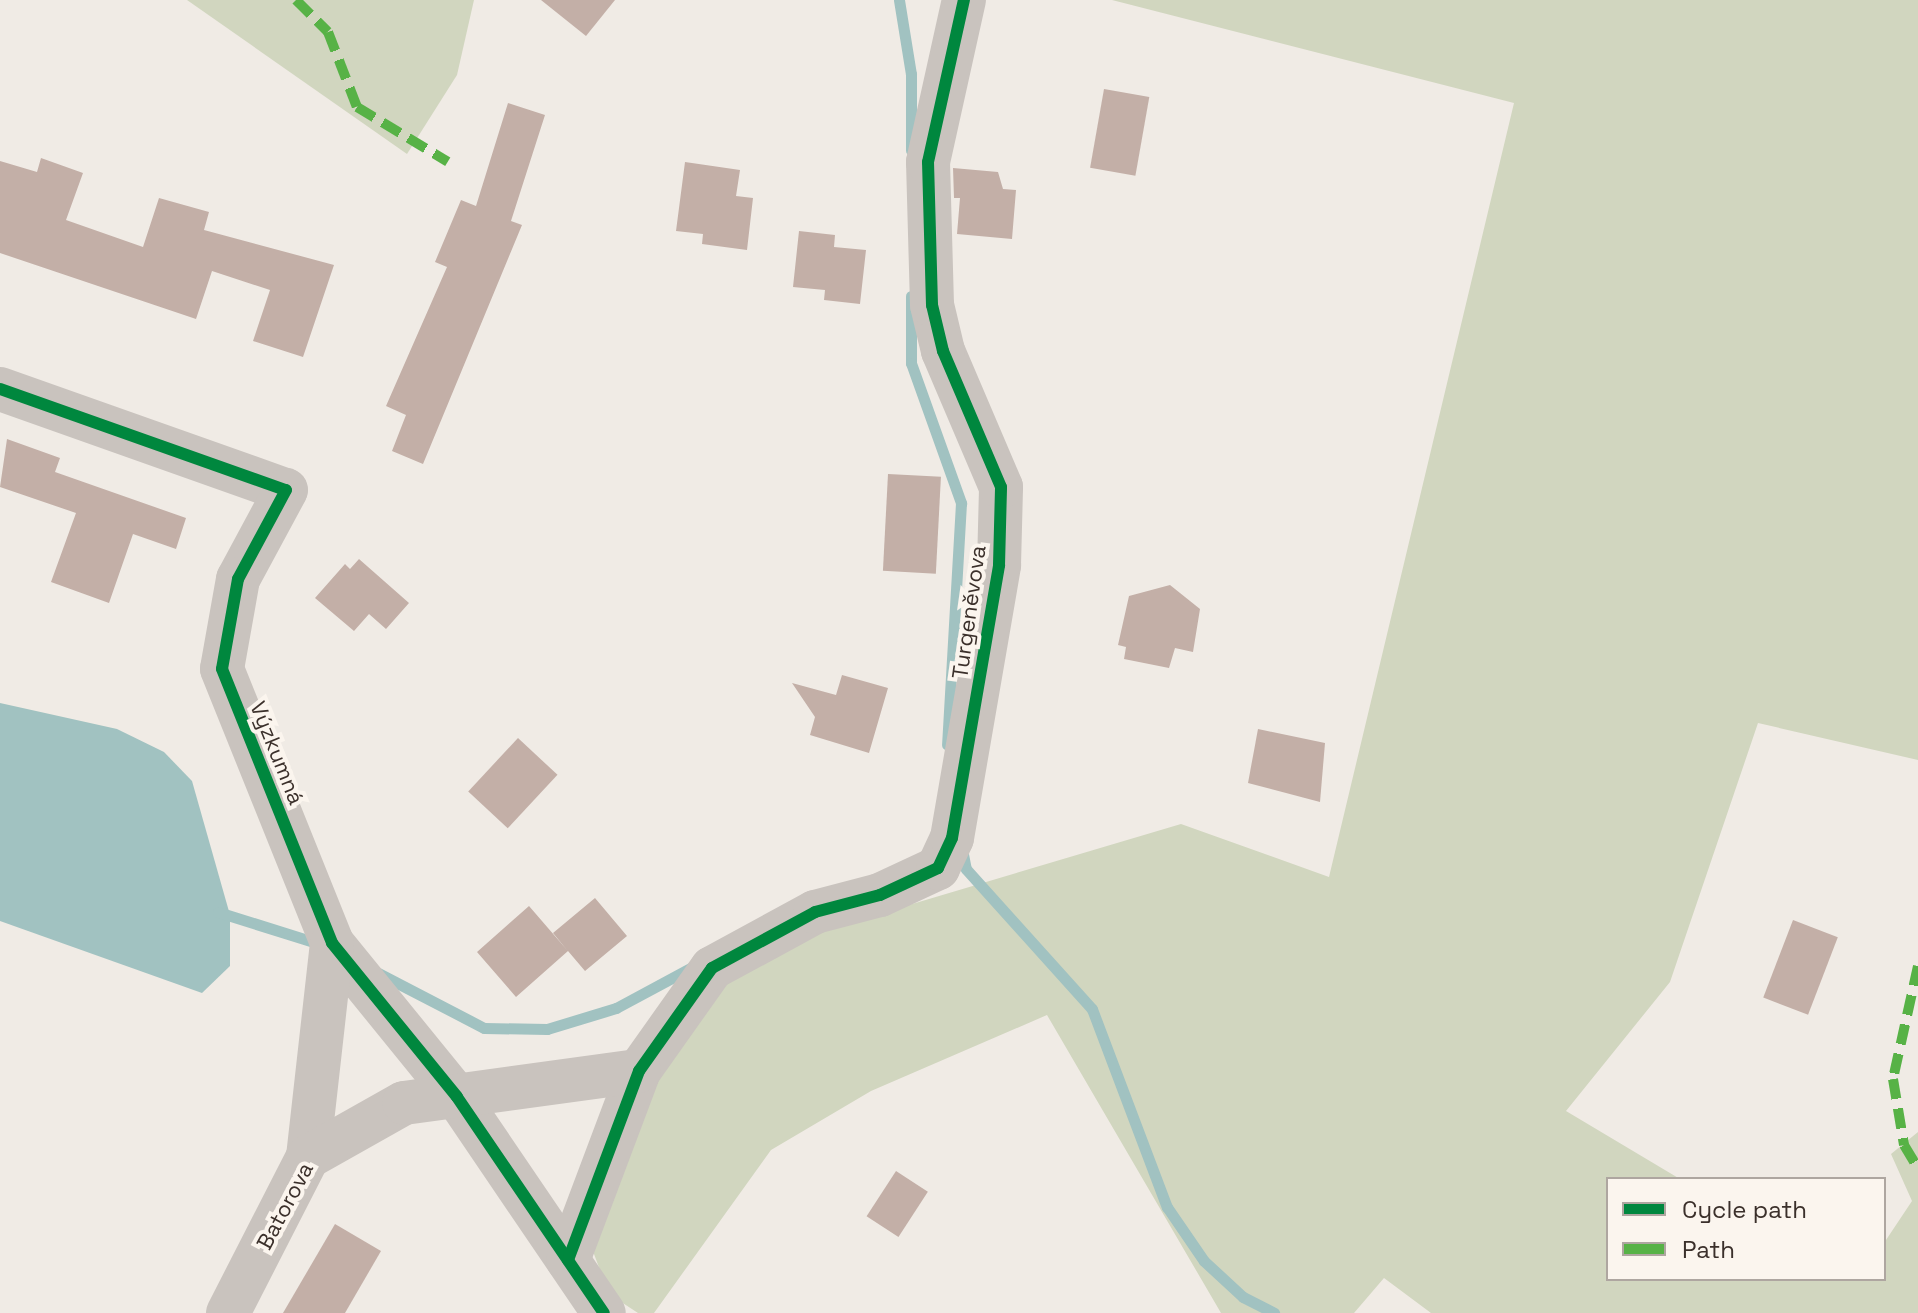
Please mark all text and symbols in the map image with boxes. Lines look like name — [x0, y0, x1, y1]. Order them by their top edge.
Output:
street label: Turgeněvova — [947, 544, 991, 680]
street label: Výzkumná — [244, 698, 310, 808]
street label: Batorova — [251, 1158, 319, 1254]
legend — [1606, 1177, 1886, 1281]
text: Cycle path — [1682, 1194, 1807, 1225]
text: Path — [1682, 1234, 1735, 1265]

